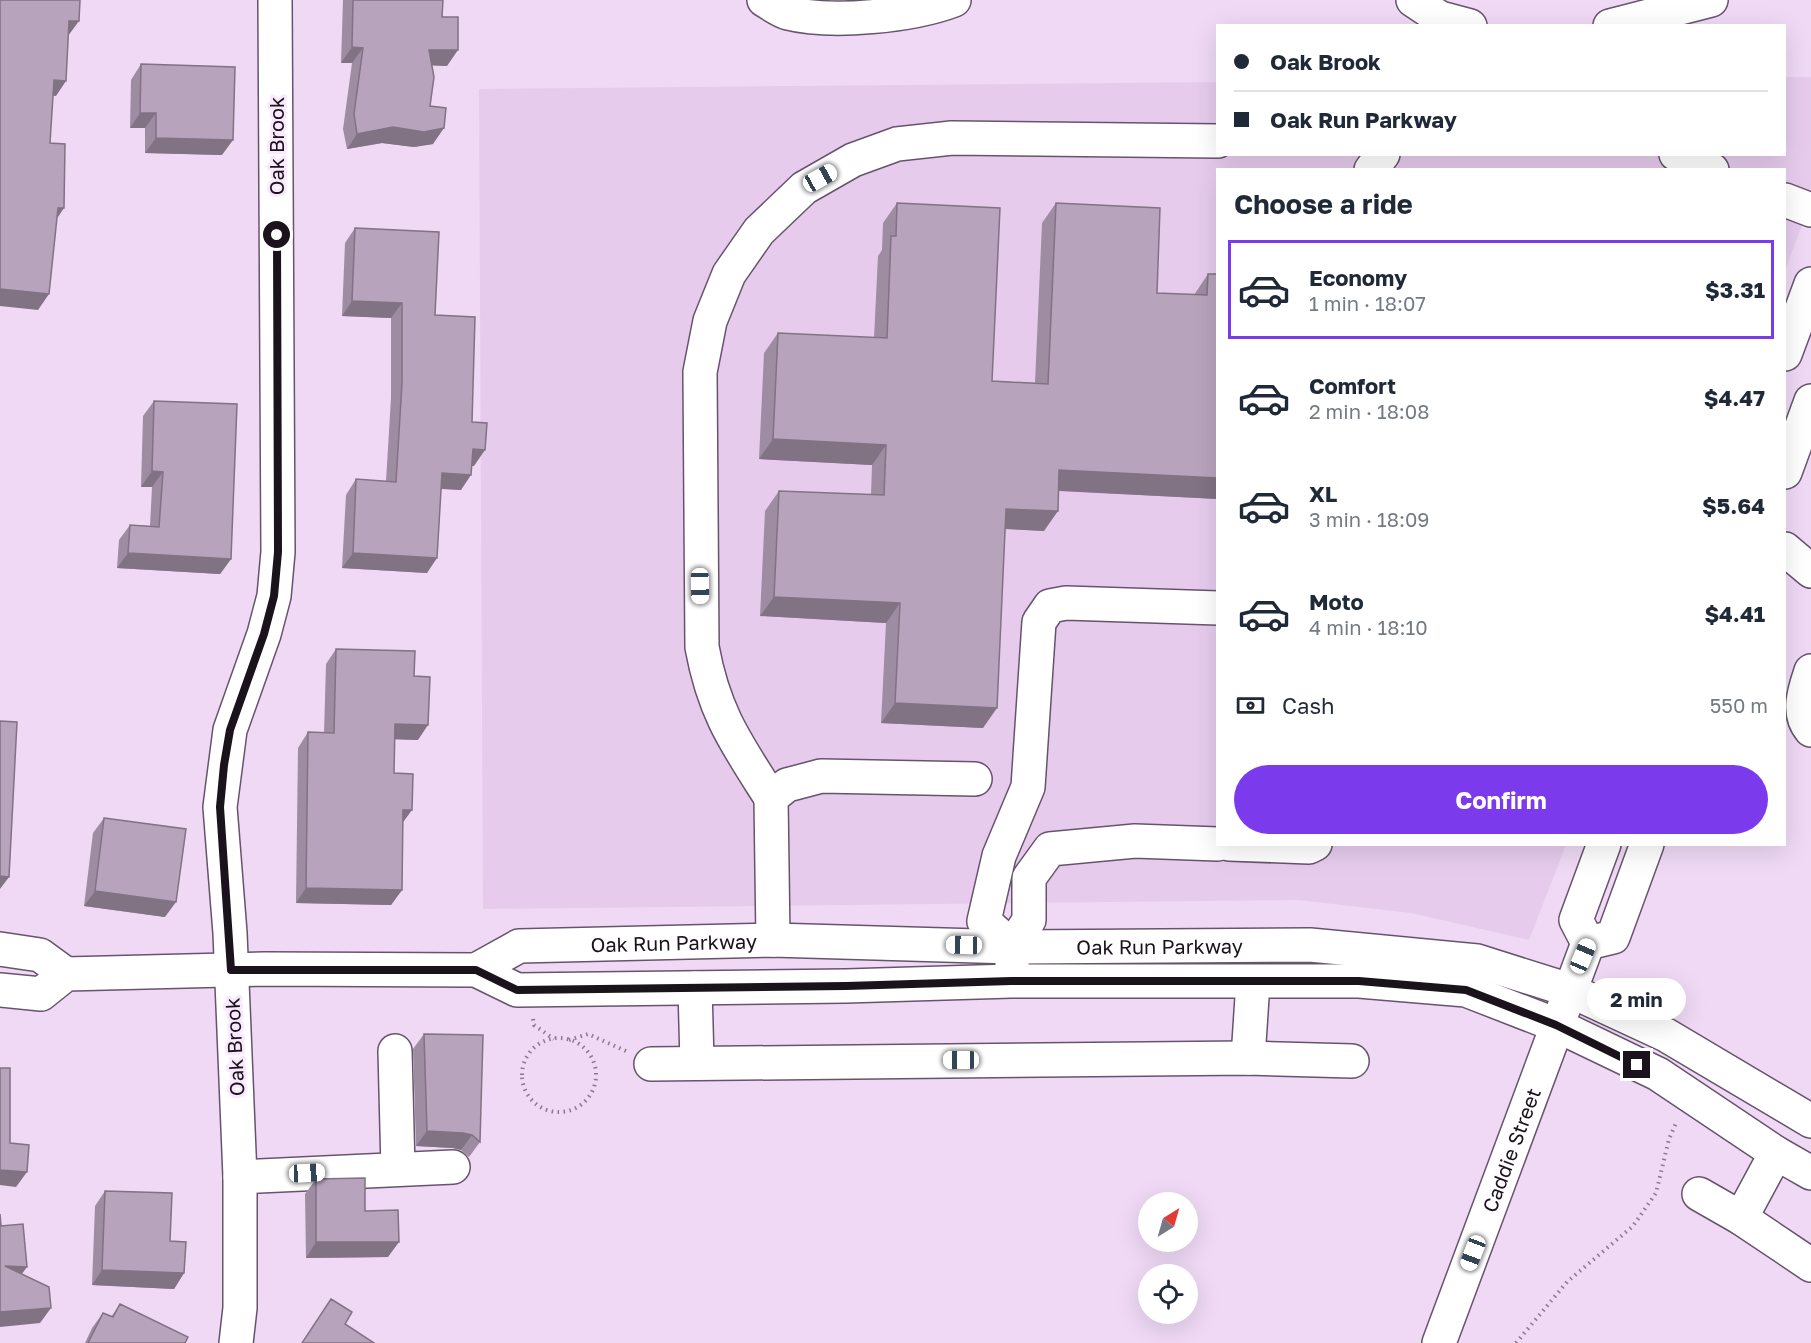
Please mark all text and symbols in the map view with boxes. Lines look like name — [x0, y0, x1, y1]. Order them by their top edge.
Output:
text: Oak Brook — [1270, 48, 1381, 75]
street label: Oak Brook — [264, 97, 288, 195]
text: Oak Run Parkway — [1270, 106, 1457, 133]
car — [800, 161, 840, 195]
text: Choose a ride — [1234, 188, 1413, 220]
route start — [263, 221, 290, 248]
icon: car — [1237, 263, 1291, 317]
text: Economy — [1309, 264, 1407, 291]
text: $3.31 — [1705, 276, 1765, 303]
text: 1 min · 18:07 — [1309, 291, 1426, 315]
icon: car — [1237, 371, 1291, 425]
text: Comfort — [1309, 372, 1396, 399]
text: $4.47 — [1704, 384, 1765, 411]
text: 2 min · 18:08 — [1309, 399, 1429, 423]
icon: car — [1237, 479, 1291, 533]
text: XL — [1309, 480, 1337, 507]
text: $5.64 — [1702, 492, 1765, 519]
text: 3 min · 18:09 — [1309, 507, 1429, 531]
car — [691, 568, 709, 604]
icon: car — [1237, 587, 1291, 641]
text: Moto — [1309, 588, 1364, 615]
text: $4.41 — [1704, 600, 1765, 627]
text: 4 min · 18:10 — [1309, 615, 1428, 639]
icon: cash — [1234, 689, 1267, 722]
text: Cash — [1282, 692, 1335, 719]
text: 550 m — [1710, 693, 1768, 717]
button: Confirm — [1234, 765, 1768, 834]
street label: Oak Run Parkway — [590, 928, 757, 956]
street label: Oak Run Parkway — [1076, 933, 1243, 959]
car — [946, 936, 982, 954]
car — [1568, 936, 1598, 976]
callout: 2 min — [1588, 978, 1686, 1020]
text: 2 min — [1610, 987, 1663, 1011]
street label: Oak Brook — [219, 997, 249, 1097]
car — [943, 1051, 979, 1069]
route end — [1623, 1051, 1650, 1078]
street label: Caddie Street — [1477, 1084, 1545, 1215]
car — [289, 1163, 325, 1183]
north arrow — [1138, 1192, 1198, 1252]
map controls — [1138, 1192, 1198, 1324]
car — [1458, 1233, 1488, 1273]
button: locate — [1138, 1264, 1198, 1324]

